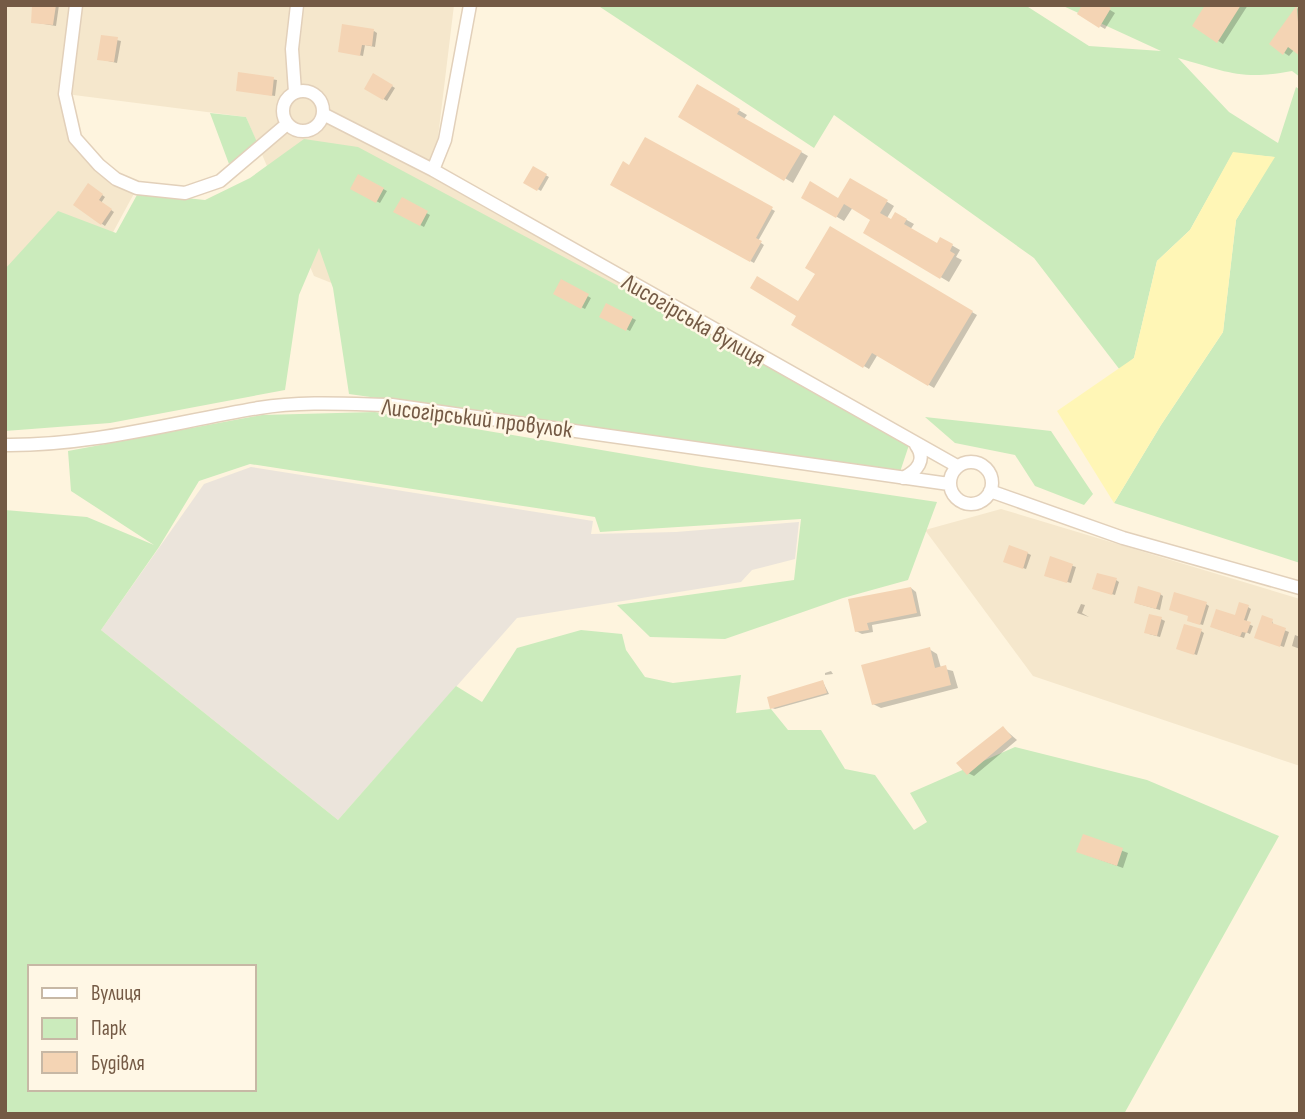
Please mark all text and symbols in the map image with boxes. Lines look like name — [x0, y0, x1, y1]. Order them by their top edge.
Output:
street label: Лисогірська вулиця — [616, 267, 771, 373]
street label: Лисогірський провулок — [379, 392, 575, 445]
legend — [28, 965, 256, 1091]
text: Вулиця — [91, 981, 141, 1006]
text: Парк — [91, 1016, 126, 1041]
text: Будівля — [91, 1051, 145, 1076]

